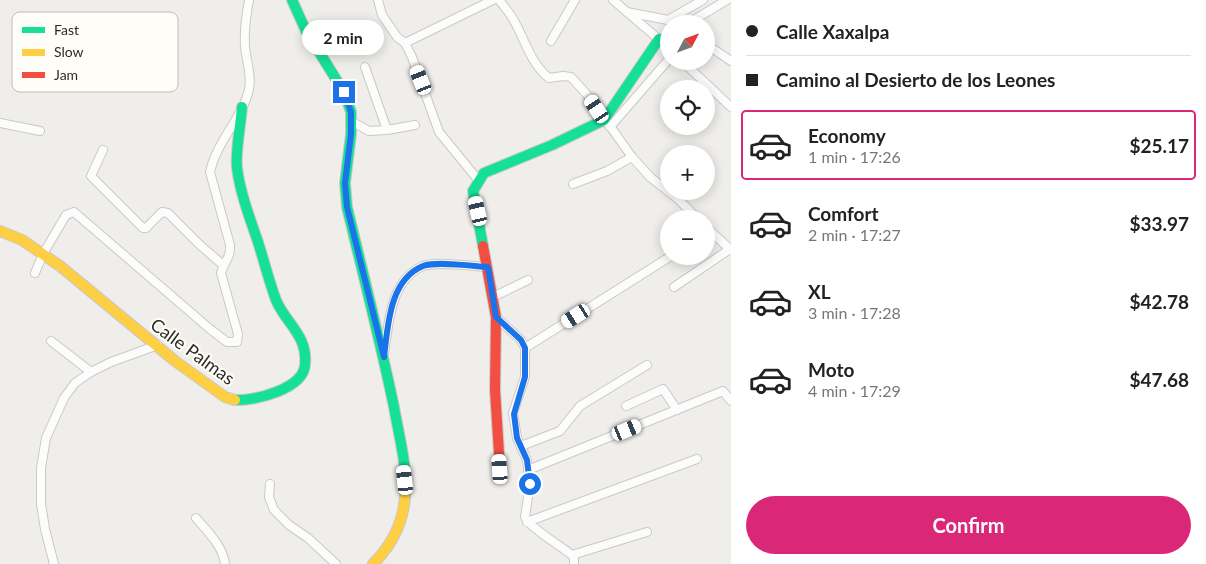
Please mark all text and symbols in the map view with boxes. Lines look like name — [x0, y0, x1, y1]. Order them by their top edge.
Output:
legend — [12, 12, 178, 92]
north arrow — [660, 15, 715, 70]
map controls — [660, 15, 715, 265]
callout: 2 min — [303, 19, 385, 54]
text: Calle Xaxalpa — [776, 20, 889, 43]
text: Fast — [54, 21, 79, 38]
text: 2 min — [323, 28, 363, 47]
text: Slow — [54, 43, 84, 60]
car — [408, 63, 433, 97]
text: Jam — [54, 66, 78, 83]
text: Camino al Desierto de los Leones — [776, 68, 1055, 91]
button: locate — [660, 80, 715, 135]
route end — [333, 81, 355, 103]
car — [582, 92, 611, 126]
icon: car — [748, 123, 793, 168]
text: Economy — [808, 124, 886, 147]
text: $25.17 — [1129, 134, 1189, 157]
button: + — [660, 145, 715, 200]
text: 1 min · 17:26 — [808, 147, 901, 166]
car — [467, 195, 488, 227]
icon: car — [748, 201, 793, 246]
text: Comfort — [808, 202, 879, 225]
button: − — [660, 210, 715, 265]
text: $33.97 — [1129, 212, 1189, 235]
text: 2 min · 17:27 — [808, 225, 901, 244]
icon: car — [748, 279, 793, 324]
text: XL — [808, 280, 831, 303]
text: $42.78 — [1129, 290, 1189, 313]
car — [559, 302, 592, 330]
text: 3 min · 17:28 — [808, 303, 901, 322]
street label: Calle Palmas — [147, 313, 240, 389]
icon: car — [748, 357, 793, 402]
text: Moto — [808, 358, 854, 381]
text: $47.68 — [1129, 368, 1189, 391]
text: 4 min · 17:29 — [808, 381, 901, 400]
car — [610, 417, 643, 443]
car — [491, 454, 508, 484]
car — [395, 464, 414, 496]
route start — [519, 473, 541, 495]
button: Confirm — [746, 496, 1191, 554]

